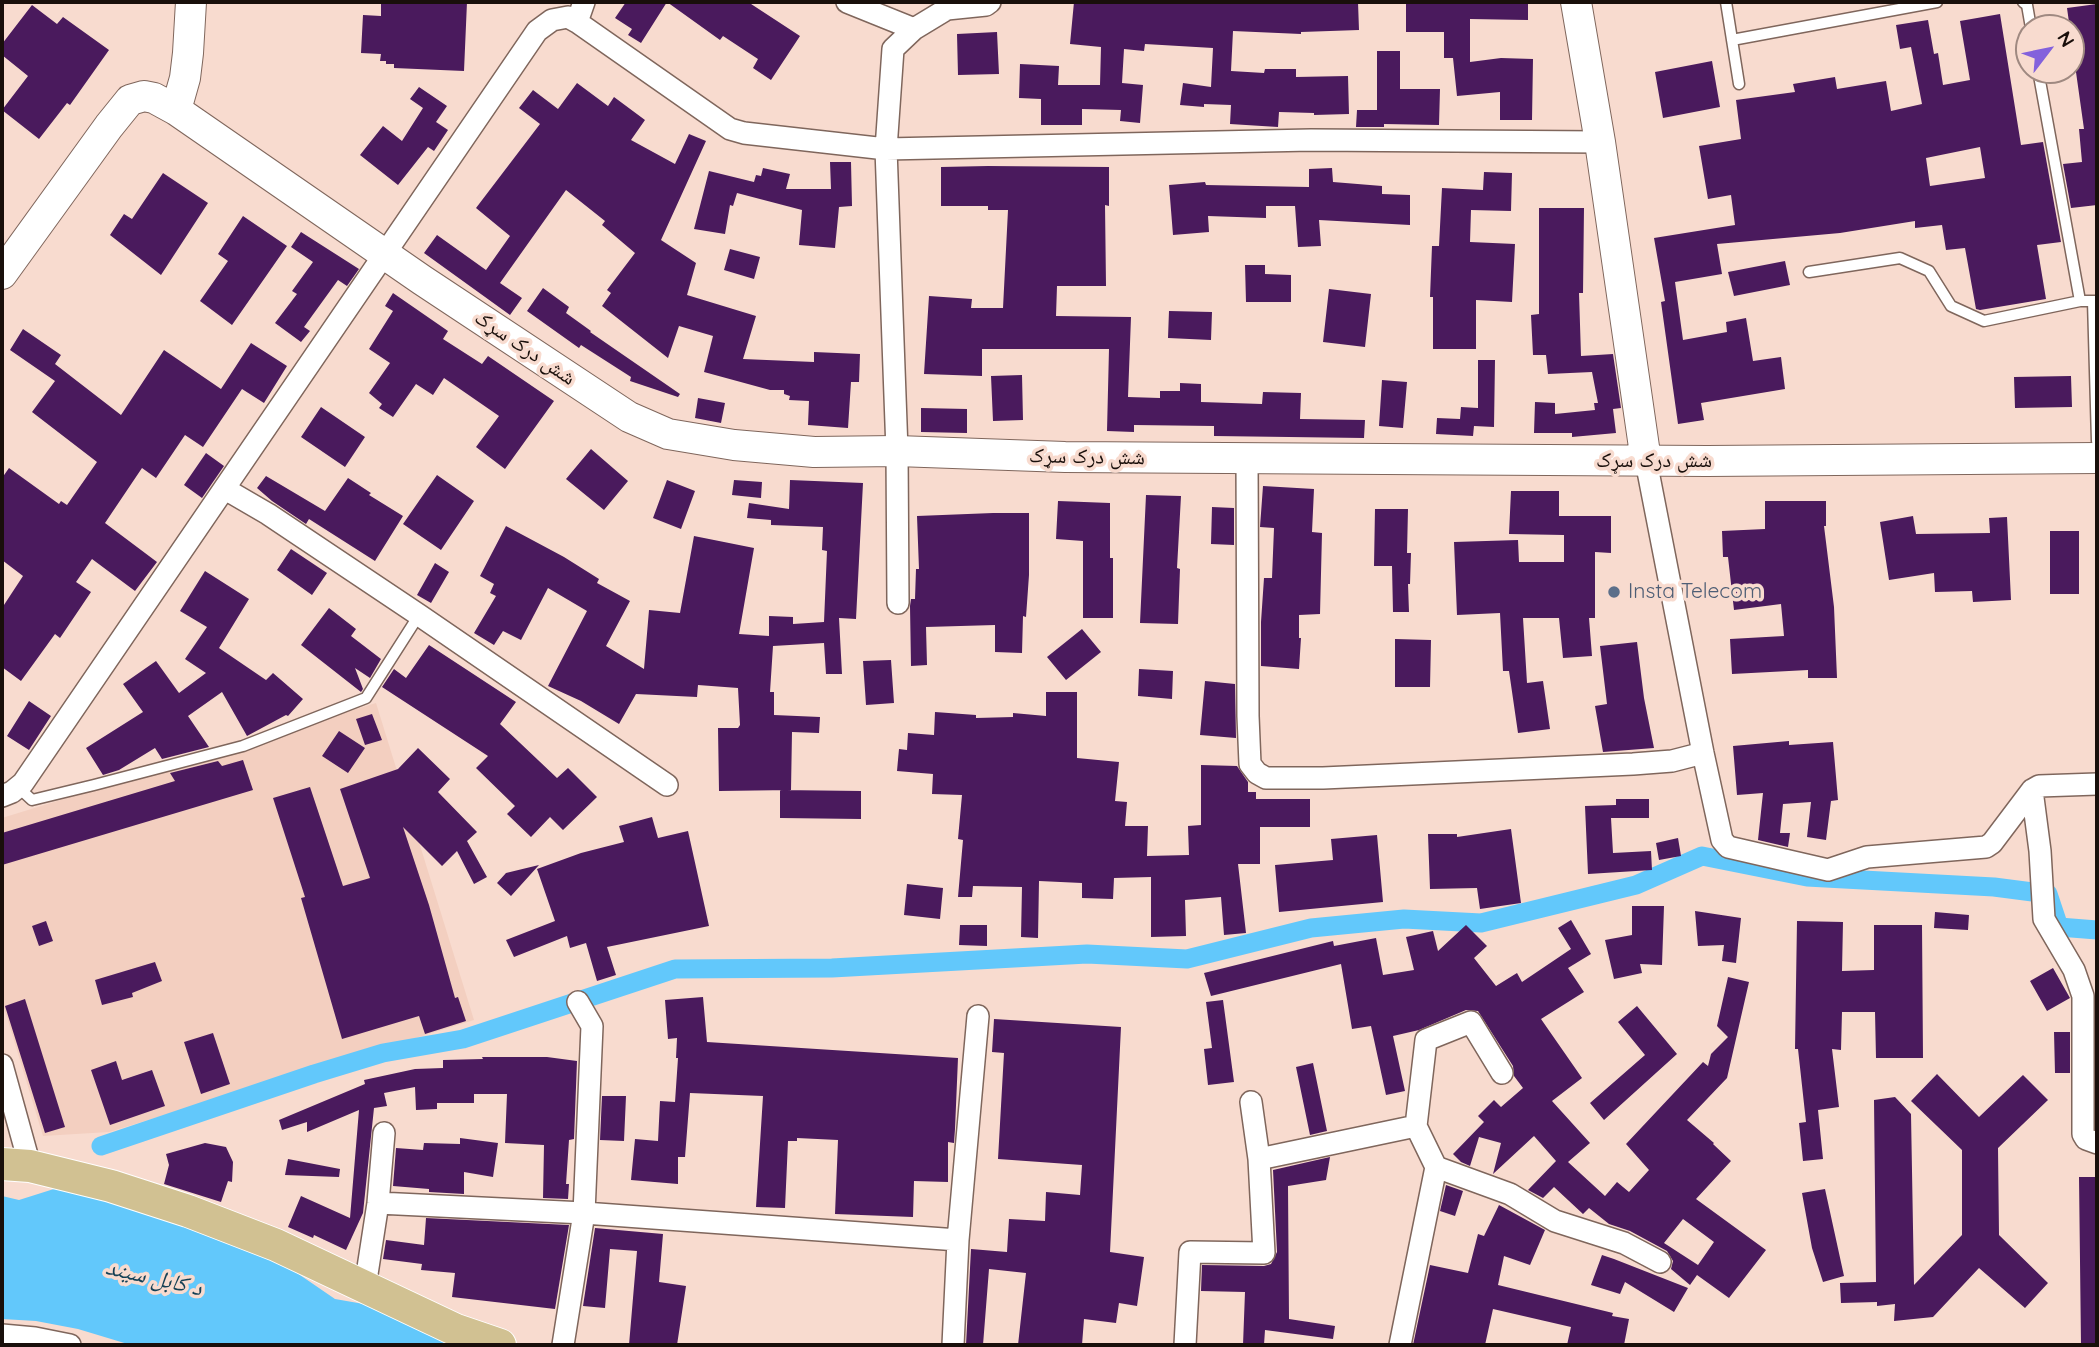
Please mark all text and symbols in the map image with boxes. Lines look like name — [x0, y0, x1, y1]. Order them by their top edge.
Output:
north arrow — [2015, 14, 2085, 84]
text: N — [2052, 27, 2080, 51]
street label: شش درک سړک — [470, 305, 580, 391]
street label: شش درک سړک — [1029, 443, 1145, 471]
street label: شش درک سړک — [1596, 448, 1712, 474]
place label: Insta Telecom — [1628, 579, 1762, 605]
marker: Insta Telecom — [1606, 584, 1622, 600]
water label: د کابل سيند — [103, 1253, 205, 1303]

